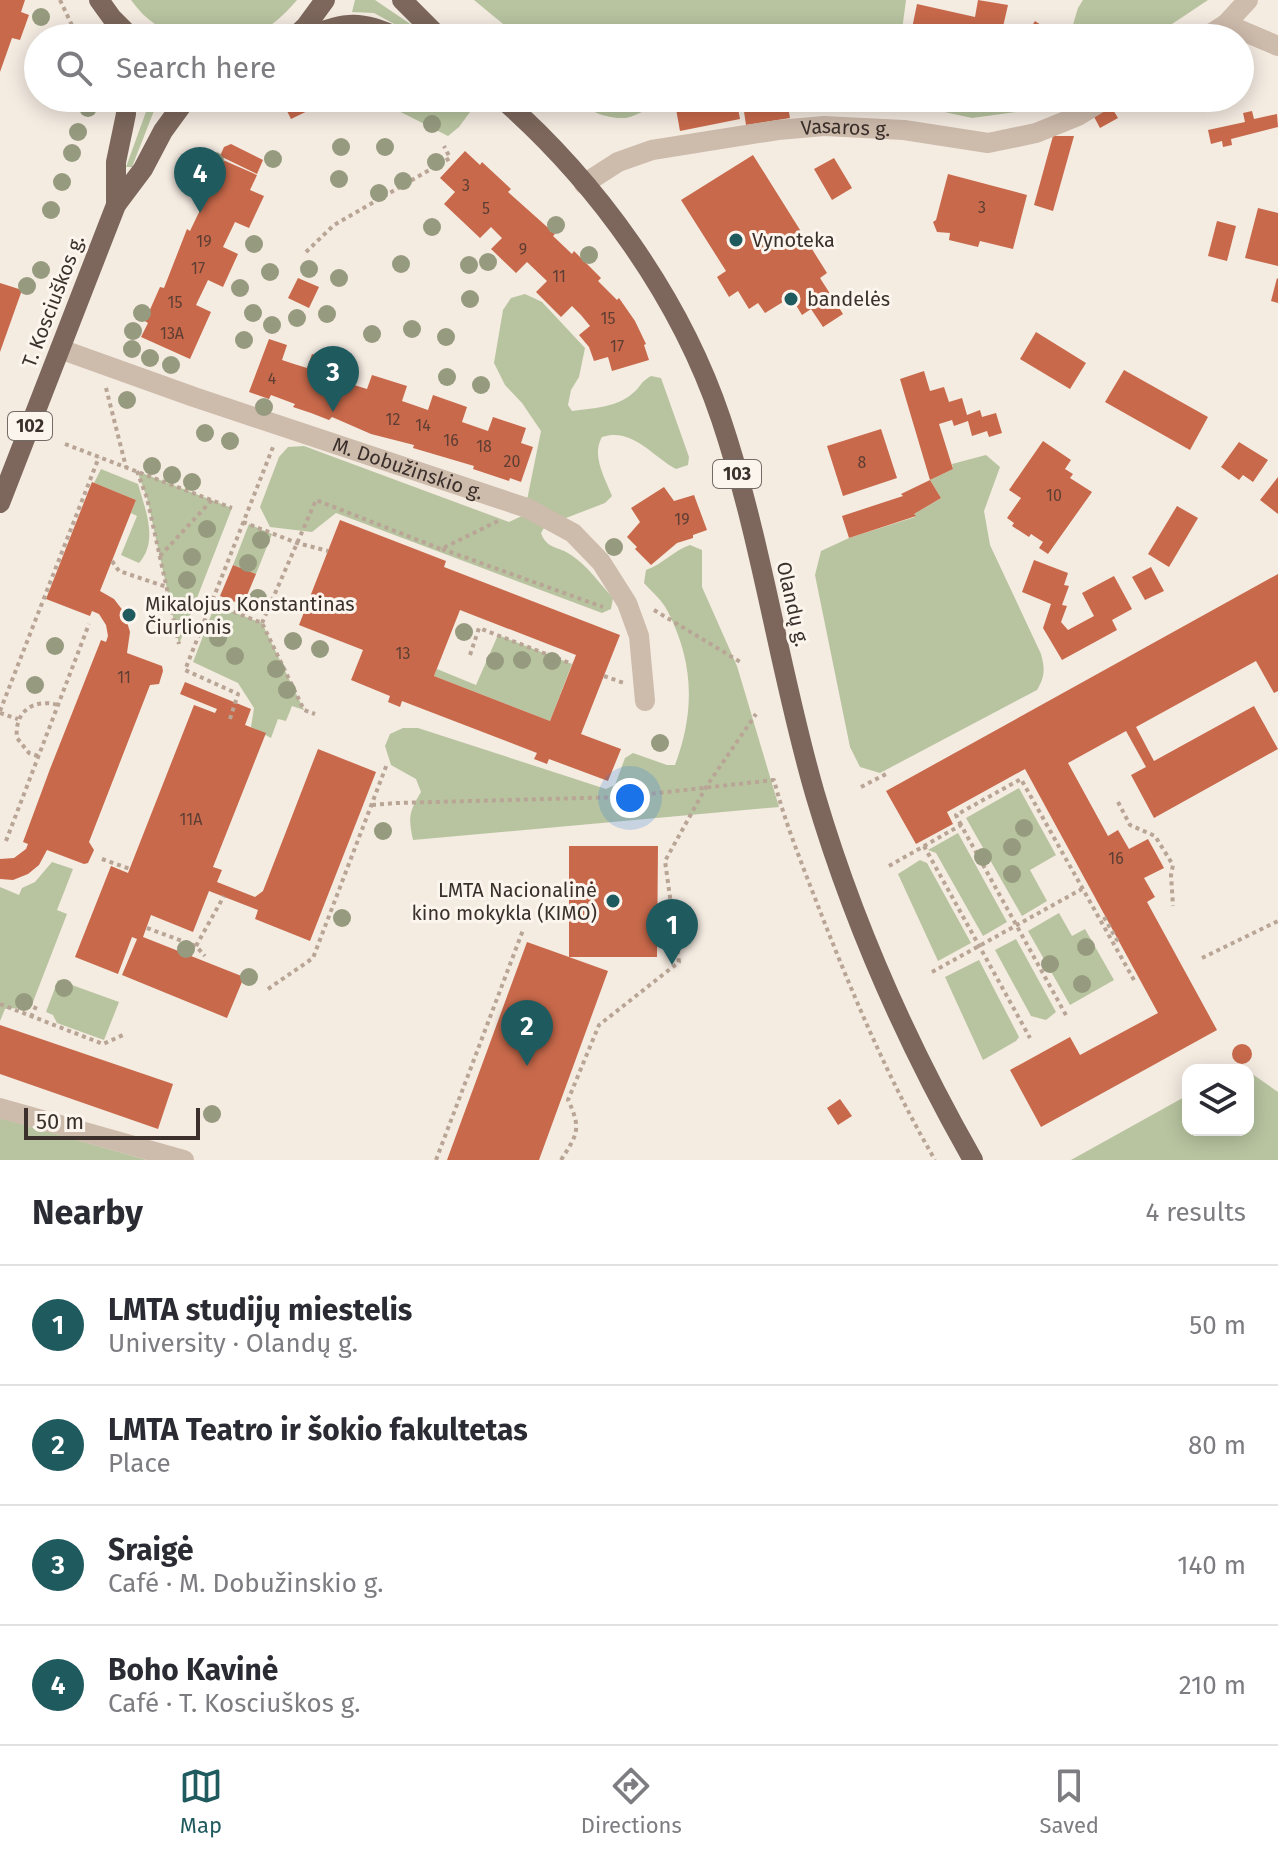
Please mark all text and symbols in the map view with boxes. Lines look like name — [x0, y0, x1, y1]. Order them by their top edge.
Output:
search box — [24, 24, 1254, 112]
icon: search — [52, 46, 96, 90]
text: Search here — [116, 50, 276, 86]
street label: Vasaros g. — [800, 114, 891, 141]
pin: 4 — [174, 147, 226, 213]
house number: 3 — [462, 176, 470, 195]
house number: 3 — [978, 198, 986, 217]
house number: 5 — [482, 199, 490, 218]
place label: Vynoteka — [752, 228, 835, 252]
marker: Vynoteka — [727, 231, 745, 249]
street label: T. Kosciuškos g. — [17, 232, 89, 370]
house number: 19 — [196, 232, 212, 251]
house number: 9 — [519, 240, 527, 259]
house number: 17 — [191, 259, 205, 278]
house number: 11 — [552, 267, 566, 286]
place label: bandelės — [807, 287, 890, 311]
marker: bandelės — [782, 290, 800, 308]
house number: 15 — [168, 293, 182, 312]
house number: 15 — [601, 309, 615, 328]
house number: 13A — [160, 324, 185, 343]
house number: 17 — [610, 337, 624, 356]
pin: 3 — [307, 346, 359, 412]
house number: 4 — [268, 369, 277, 388]
house number: 12 — [386, 410, 400, 429]
road number: 102 — [8, 412, 52, 440]
house number: 14 — [415, 416, 431, 435]
house number: 16 — [443, 431, 459, 450]
street label: M. Dobužinskio g. — [330, 432, 487, 505]
house number: 18 — [476, 437, 492, 456]
house number: 20 — [504, 452, 520, 471]
house number: 8 — [858, 453, 867, 472]
road number: 103 — [713, 460, 761, 488]
house number: 10 — [1046, 486, 1062, 505]
house number: 19 — [674, 510, 690, 529]
street label: Olandų g. — [772, 559, 814, 649]
place label: Mikalojus Konstantinas Čiurlionis — [145, 592, 355, 639]
marker: Mikalojus Konstantinas Čiurlionis — [120, 606, 138, 624]
house number: 13 — [396, 644, 410, 663]
house number: 11 — [117, 668, 131, 687]
your location — [610, 778, 650, 818]
house number: 11A — [180, 810, 203, 829]
house number: 16 — [1108, 849, 1124, 868]
place label: LMTA Nacionalinė kino mokykla (KIMO) — [412, 878, 597, 925]
marker: LMTA Nacionalinė kino mokykla (KIMO) — [604, 892, 622, 910]
pin: 1 — [646, 899, 698, 965]
pin: 2 — [501, 1000, 553, 1066]
map controls — [1182, 1064, 1254, 1136]
button: layers — [1182, 1064, 1254, 1136]
scale bar — [24, 1104, 200, 1140]
text: 50 m — [36, 1108, 84, 1135]
text: Nearby — [32, 1192, 143, 1233]
text: 4 results — [1145, 1197, 1246, 1228]
text: LMTA studijų miestelis — [108, 1292, 412, 1328]
text: 1 — [52, 1310, 64, 1341]
text: 50 m — [1189, 1310, 1246, 1341]
text: University · Olandų g. — [108, 1328, 358, 1359]
text: LMTA Teatro ir šokio fakultetas — [108, 1412, 528, 1448]
text: 2 — [51, 1430, 65, 1461]
text: 80 m — [1188, 1430, 1246, 1461]
text: Place — [108, 1448, 171, 1479]
text: Sraigė — [108, 1532, 193, 1568]
text: 3 — [51, 1550, 65, 1581]
text: 140 m — [1177, 1550, 1246, 1581]
text: Café · M. Dobužinskio g. — [108, 1568, 384, 1599]
text: Boho Kavinė — [108, 1652, 278, 1688]
text: 4 — [51, 1670, 65, 1701]
text: 210 m — [1179, 1670, 1246, 1701]
text: Café · T. Kosciuškos g. — [108, 1688, 360, 1719]
tab: Map — [179, 1764, 223, 1839]
tab: Directions — [581, 1764, 682, 1839]
tab: Saved — [1040, 1764, 1099, 1839]

